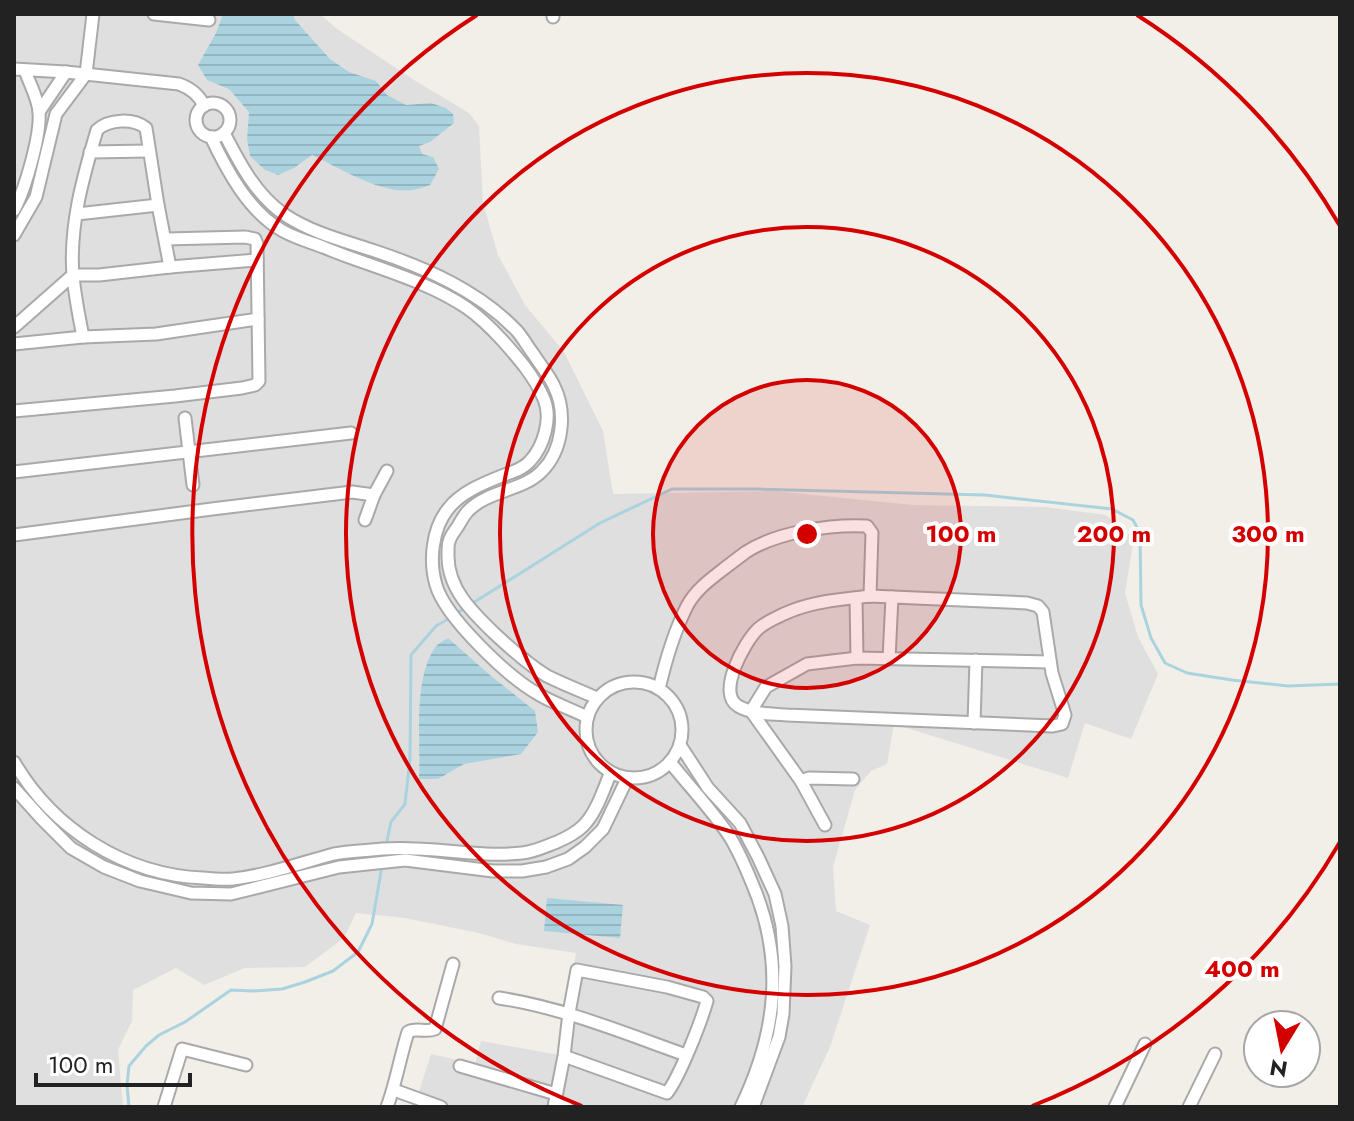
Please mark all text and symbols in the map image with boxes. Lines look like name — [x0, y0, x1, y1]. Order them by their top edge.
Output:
text: 100 m — [926, 516, 996, 551]
text: 200 m — [1077, 516, 1151, 551]
text: 300 m — [1231, 516, 1305, 551]
centre of rings — [793, 520, 821, 548]
text: 400 m — [1204, 951, 1280, 986]
north arrow — [1242, 1009, 1322, 1089]
scale bar — [36, 1037, 190, 1087]
text: 100 m — [48, 1047, 114, 1082]
text: N — [1267, 1051, 1290, 1086]

